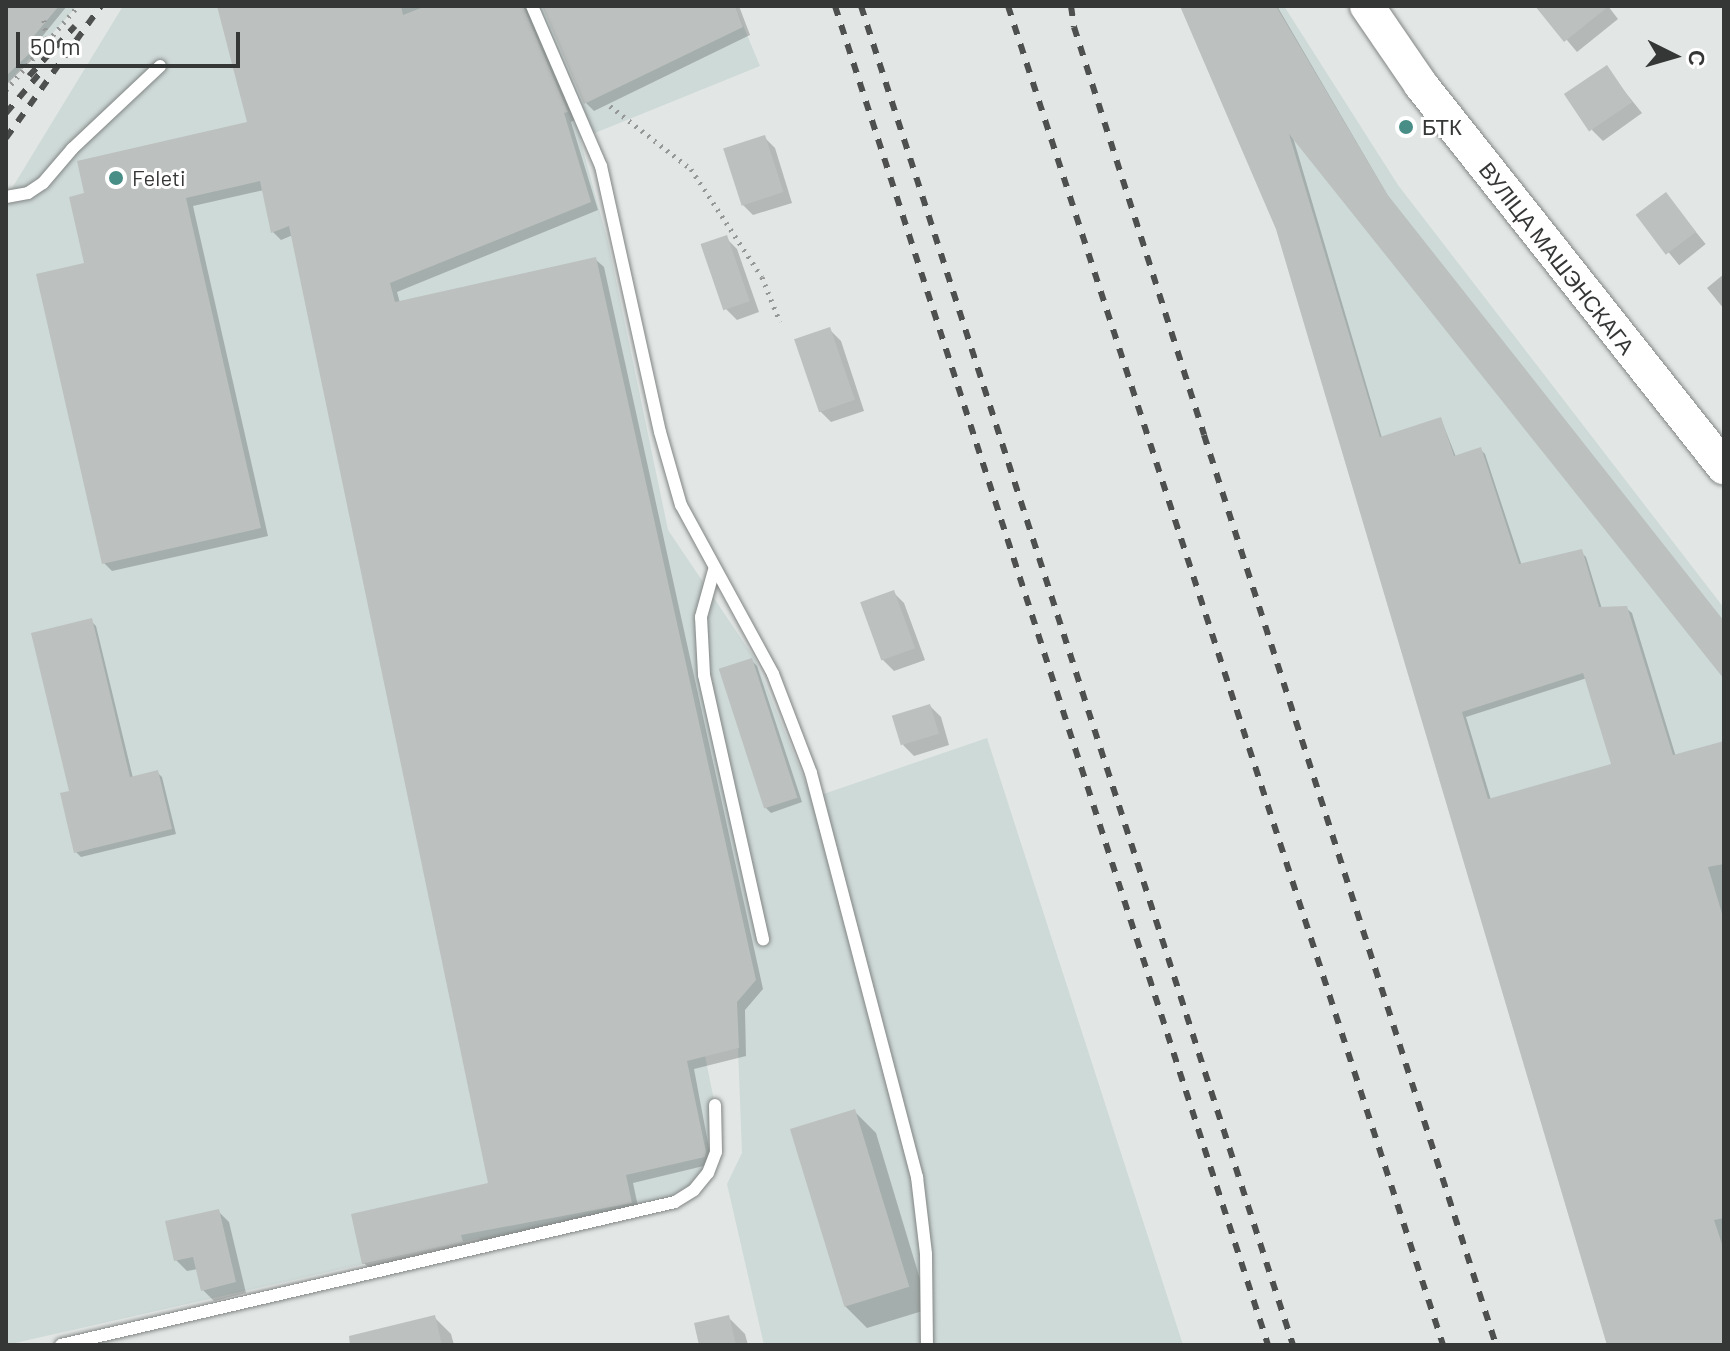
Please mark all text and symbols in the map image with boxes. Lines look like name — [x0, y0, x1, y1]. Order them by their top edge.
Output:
scale bar — [20, 16, 244, 66]
north arrow — [1634, 16, 1714, 96]
text: 50 m — [30, 31, 81, 60]
text: С — [1684, 49, 1712, 67]
place label: БТК — [1422, 114, 1462, 140]
marker: БТК — [1397, 118, 1415, 136]
street label: ВУЛІЦА МАШЭНСКАГА — [1474, 157, 1640, 359]
place label: Feleti — [132, 165, 186, 191]
marker: Feleti — [107, 169, 125, 187]

